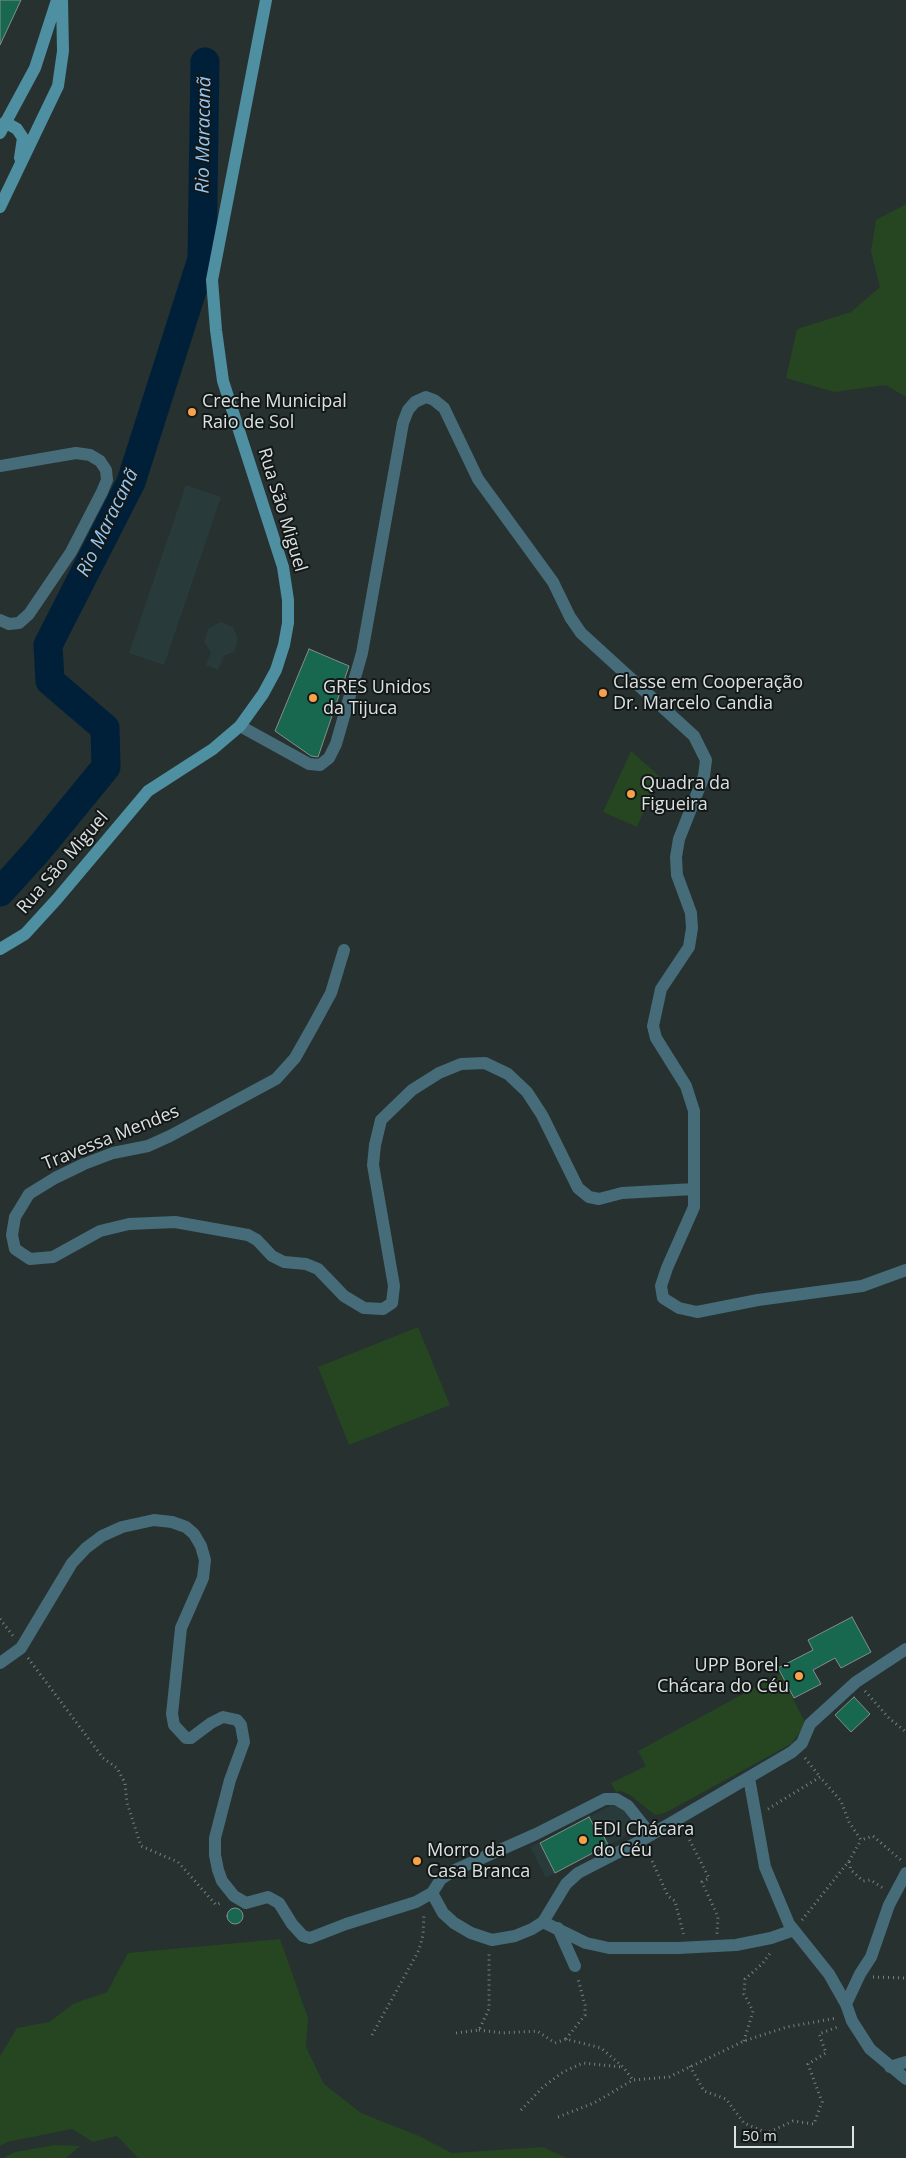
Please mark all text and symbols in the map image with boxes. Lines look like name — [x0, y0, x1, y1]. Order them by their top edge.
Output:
water label: Rio Maracanã — [192, 76, 216, 194]
place label: Creche Municipal Raio de Sol — [202, 391, 347, 434]
marker: Creche Municipal Raio de Sol — [186, 406, 198, 418]
street label: Rua São Miguel — [253, 445, 311, 575]
water label: Rio Maracanã — [72, 465, 144, 581]
place label: Classe em Cooperação Dr. Marcelo Candia — [613, 672, 803, 714]
place label: GRES Unidos da Tijuca — [323, 677, 431, 720]
marker: Classe em Cooperação Dr. Marcelo Candia — [597, 687, 609, 699]
marker: GRES Unidos da Tijuca — [307, 692, 319, 704]
place label: Quadra da Figueira — [641, 773, 730, 816]
marker: Quadra da Figueira — [625, 788, 637, 800]
street label: Rua São Miguel — [13, 807, 113, 919]
street label: Travessa Mendes — [40, 1101, 182, 1175]
place label: UPP Borel - Chácara do Céu — [657, 1655, 789, 1698]
marker: UPP Borel - Chácara do Céu — [793, 1670, 805, 1682]
place label: EDI Chácara do Céu — [593, 1819, 694, 1862]
marker: EDI Chácara do Céu — [577, 1834, 589, 1846]
place label: Morro da Casa Branca — [427, 1840, 530, 1882]
marker: Morro da Casa Branca — [411, 1855, 423, 1867]
scale bar — [736, 2116, 856, 2148]
text: 50 m — [742, 2125, 777, 2145]

